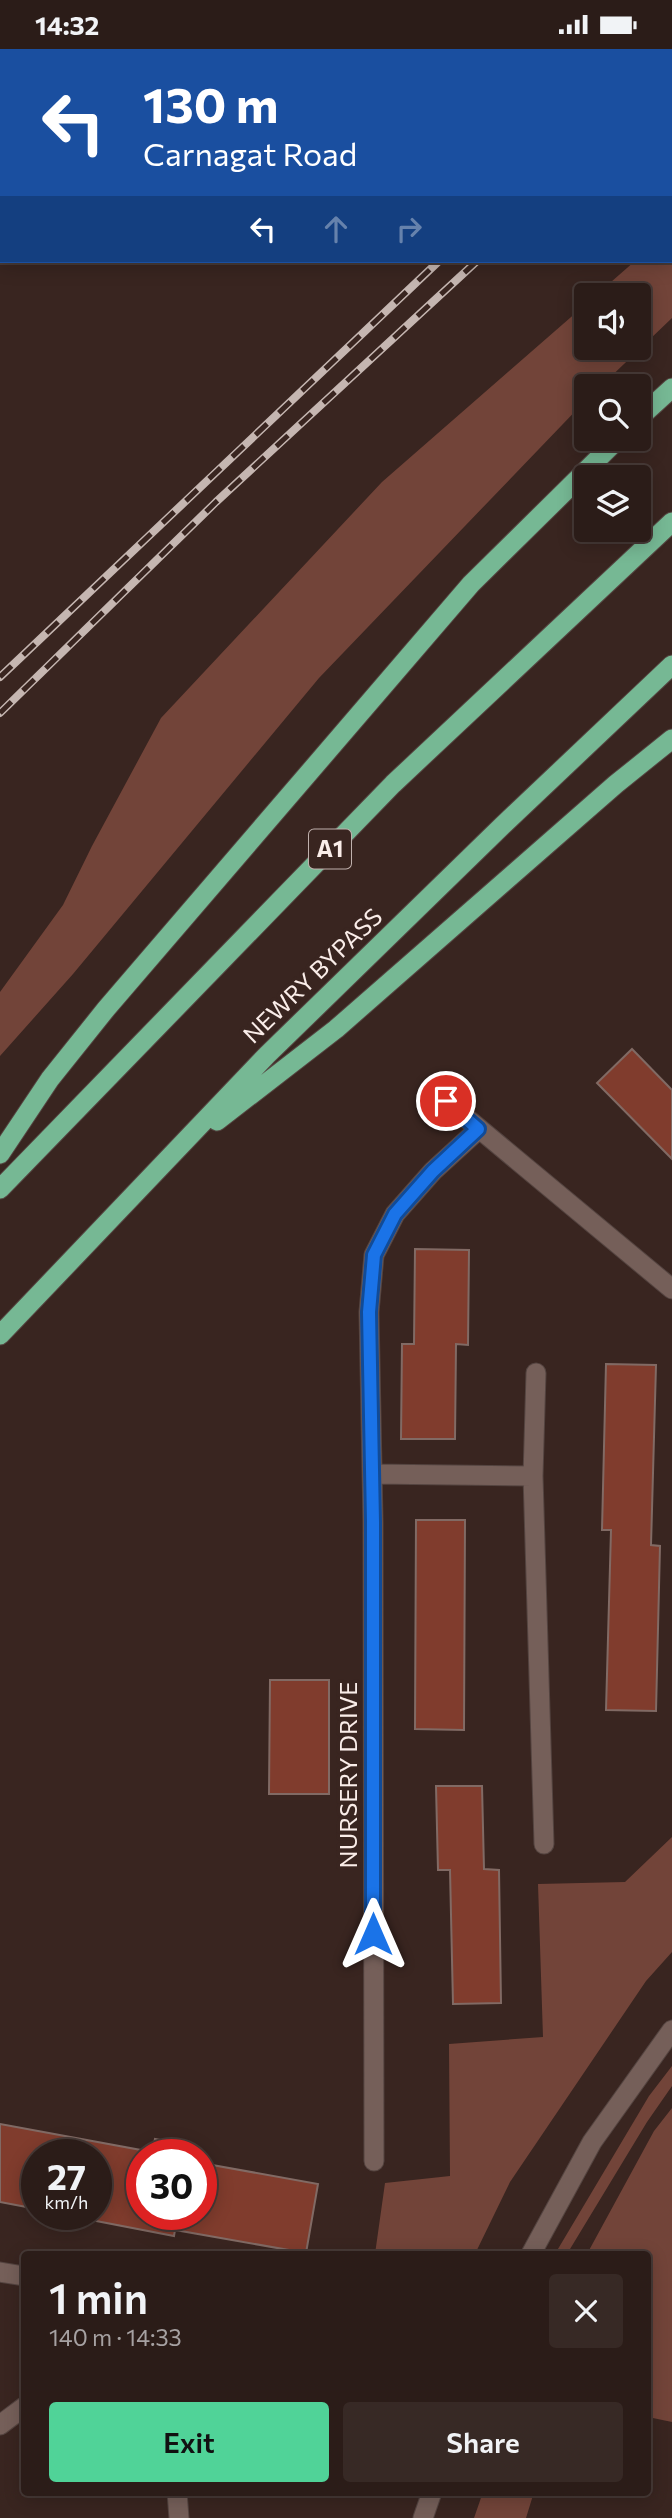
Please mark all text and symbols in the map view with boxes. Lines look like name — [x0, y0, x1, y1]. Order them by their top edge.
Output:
text: 14:32 — [35, 9, 99, 40]
text: 130 m — [143, 73, 278, 133]
icon: left — [28, 77, 119, 168]
text: Carnagat Road — [143, 133, 357, 173]
icon: left — [244, 210, 282, 248]
icon: ahead — [317, 210, 355, 248]
icon: right — [390, 210, 428, 248]
map controls — [574, 283, 651, 542]
button: sound — [574, 283, 651, 360]
button: search — [574, 374, 651, 451]
button: layers — [574, 465, 651, 542]
road number: A1 — [309, 829, 351, 869]
street label: NEWRY BYPASS — [236, 901, 387, 1048]
pin — [416, 1071, 476, 1131]
icon: arrive — [427, 1082, 465, 1120]
street label: NURSERY DRIVE — [333, 1682, 362, 1868]
position arrow — [336, 1897, 410, 1971]
speed limit sign: 30 — [126, 2139, 217, 2230]
text: 27 — [47, 2154, 86, 2197]
text: km/h — [45, 2191, 88, 2213]
text: 1 min — [49, 2271, 148, 2323]
button: close — [549, 2274, 623, 2348]
text: 140 m · 14:33 — [49, 2323, 182, 2351]
button: Exit — [49, 2402, 329, 2482]
button: Share — [343, 2402, 623, 2482]

